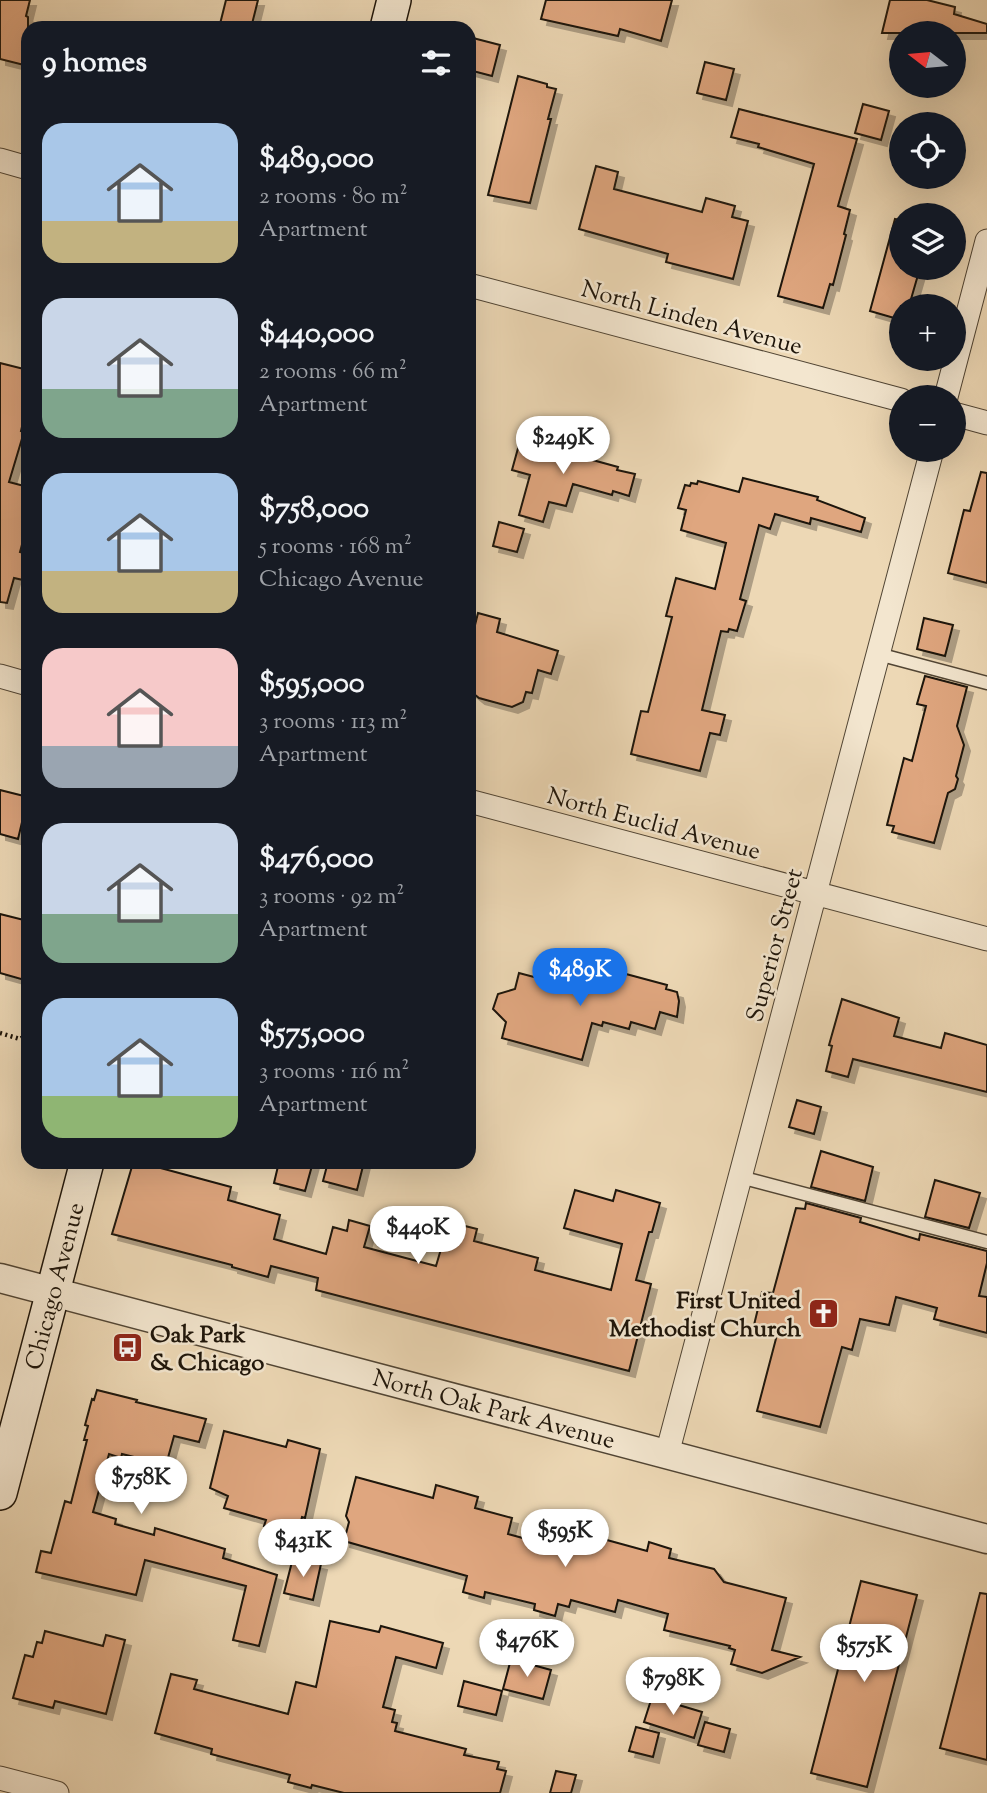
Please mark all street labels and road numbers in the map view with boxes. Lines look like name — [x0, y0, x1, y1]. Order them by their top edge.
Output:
street label: North Linden Avenue — [577, 273, 806, 365]
street label: North Euclid Avenue — [543, 780, 764, 870]
street label: Superior Street — [739, 865, 813, 1026]
street label: Chicago Avenue — [18, 1199, 95, 1374]
street label: North Oak Park Avenue — [369, 1362, 618, 1459]

